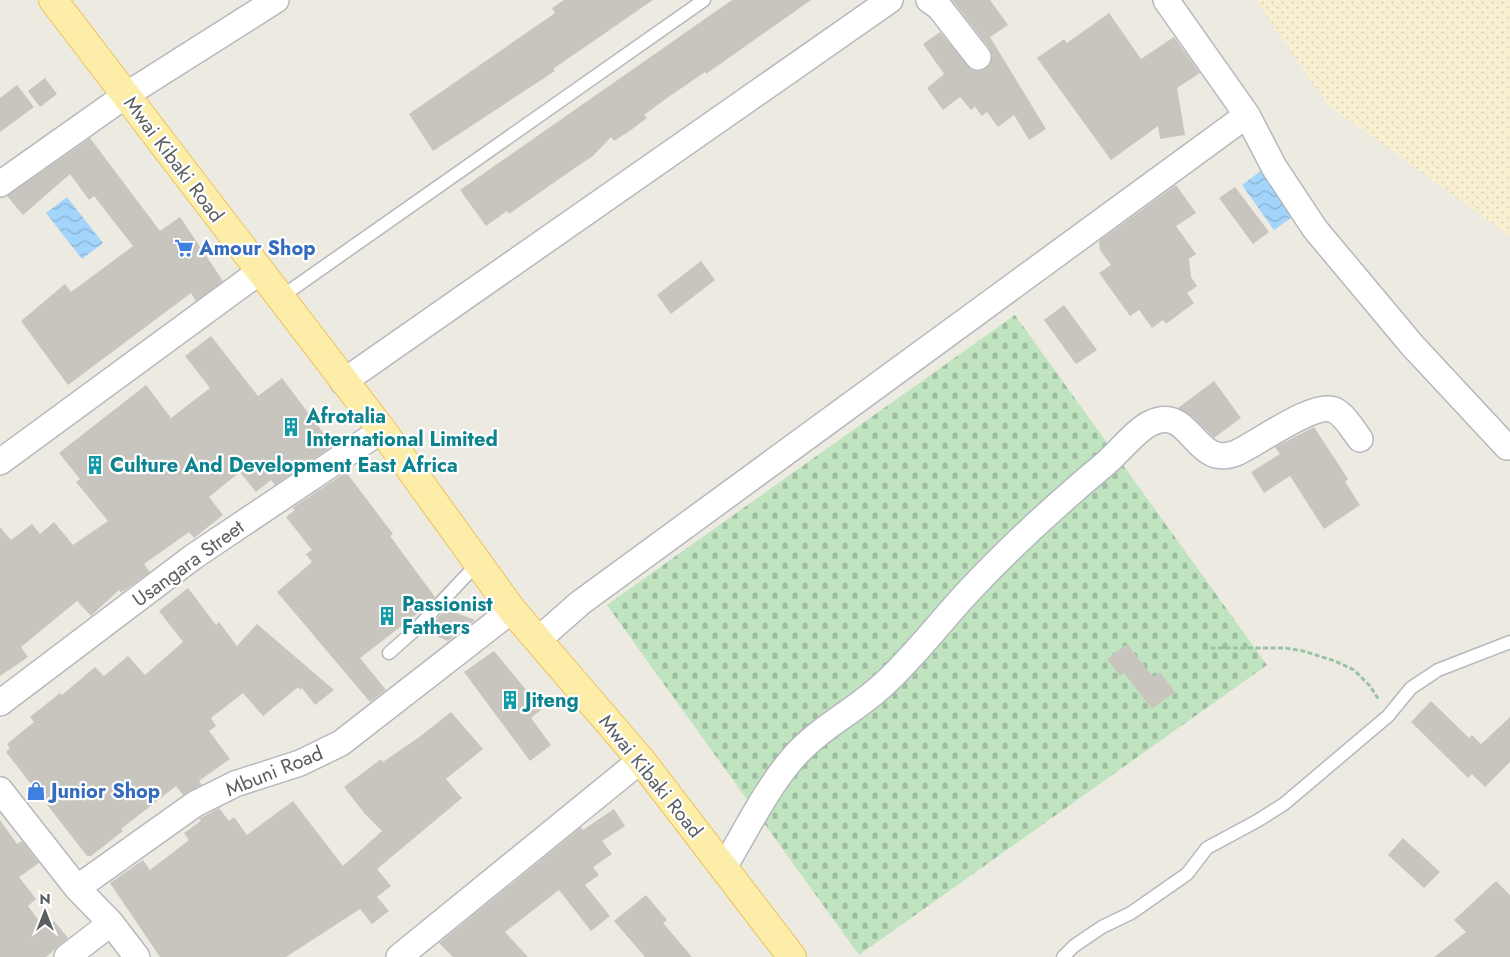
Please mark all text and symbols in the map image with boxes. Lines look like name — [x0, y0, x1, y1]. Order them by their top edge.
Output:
street label: Mwai Kibaki Road — [116, 90, 231, 228]
place label: Amour Shop — [198, 234, 316, 263]
supermarket icon: Amour Shop — [173, 237, 195, 259]
place label: Afrotalia International Limited — [305, 402, 498, 454]
building icon: Afrotalia International Limited — [280, 416, 302, 438]
place label: Culture And Development East Africa — [110, 451, 458, 480]
building icon: Culture And Development East Africa — [84, 454, 106, 476]
street label: Usangara Street — [126, 513, 250, 614]
place label: Passionist Fathers — [402, 590, 493, 642]
building icon: Passionist Fathers — [376, 605, 398, 627]
place label: Jiteng — [521, 686, 579, 715]
building icon: Jiteng — [499, 689, 521, 711]
street label: Mwai Kibaki Road — [592, 708, 709, 844]
street label: Mbuni Road — [221, 739, 327, 804]
place label: Junior Shop — [47, 777, 160, 806]
shop icon: Junior Shop — [25, 780, 47, 802]
north arrow — [20, 887, 70, 937]
text: N — [39, 889, 51, 909]

